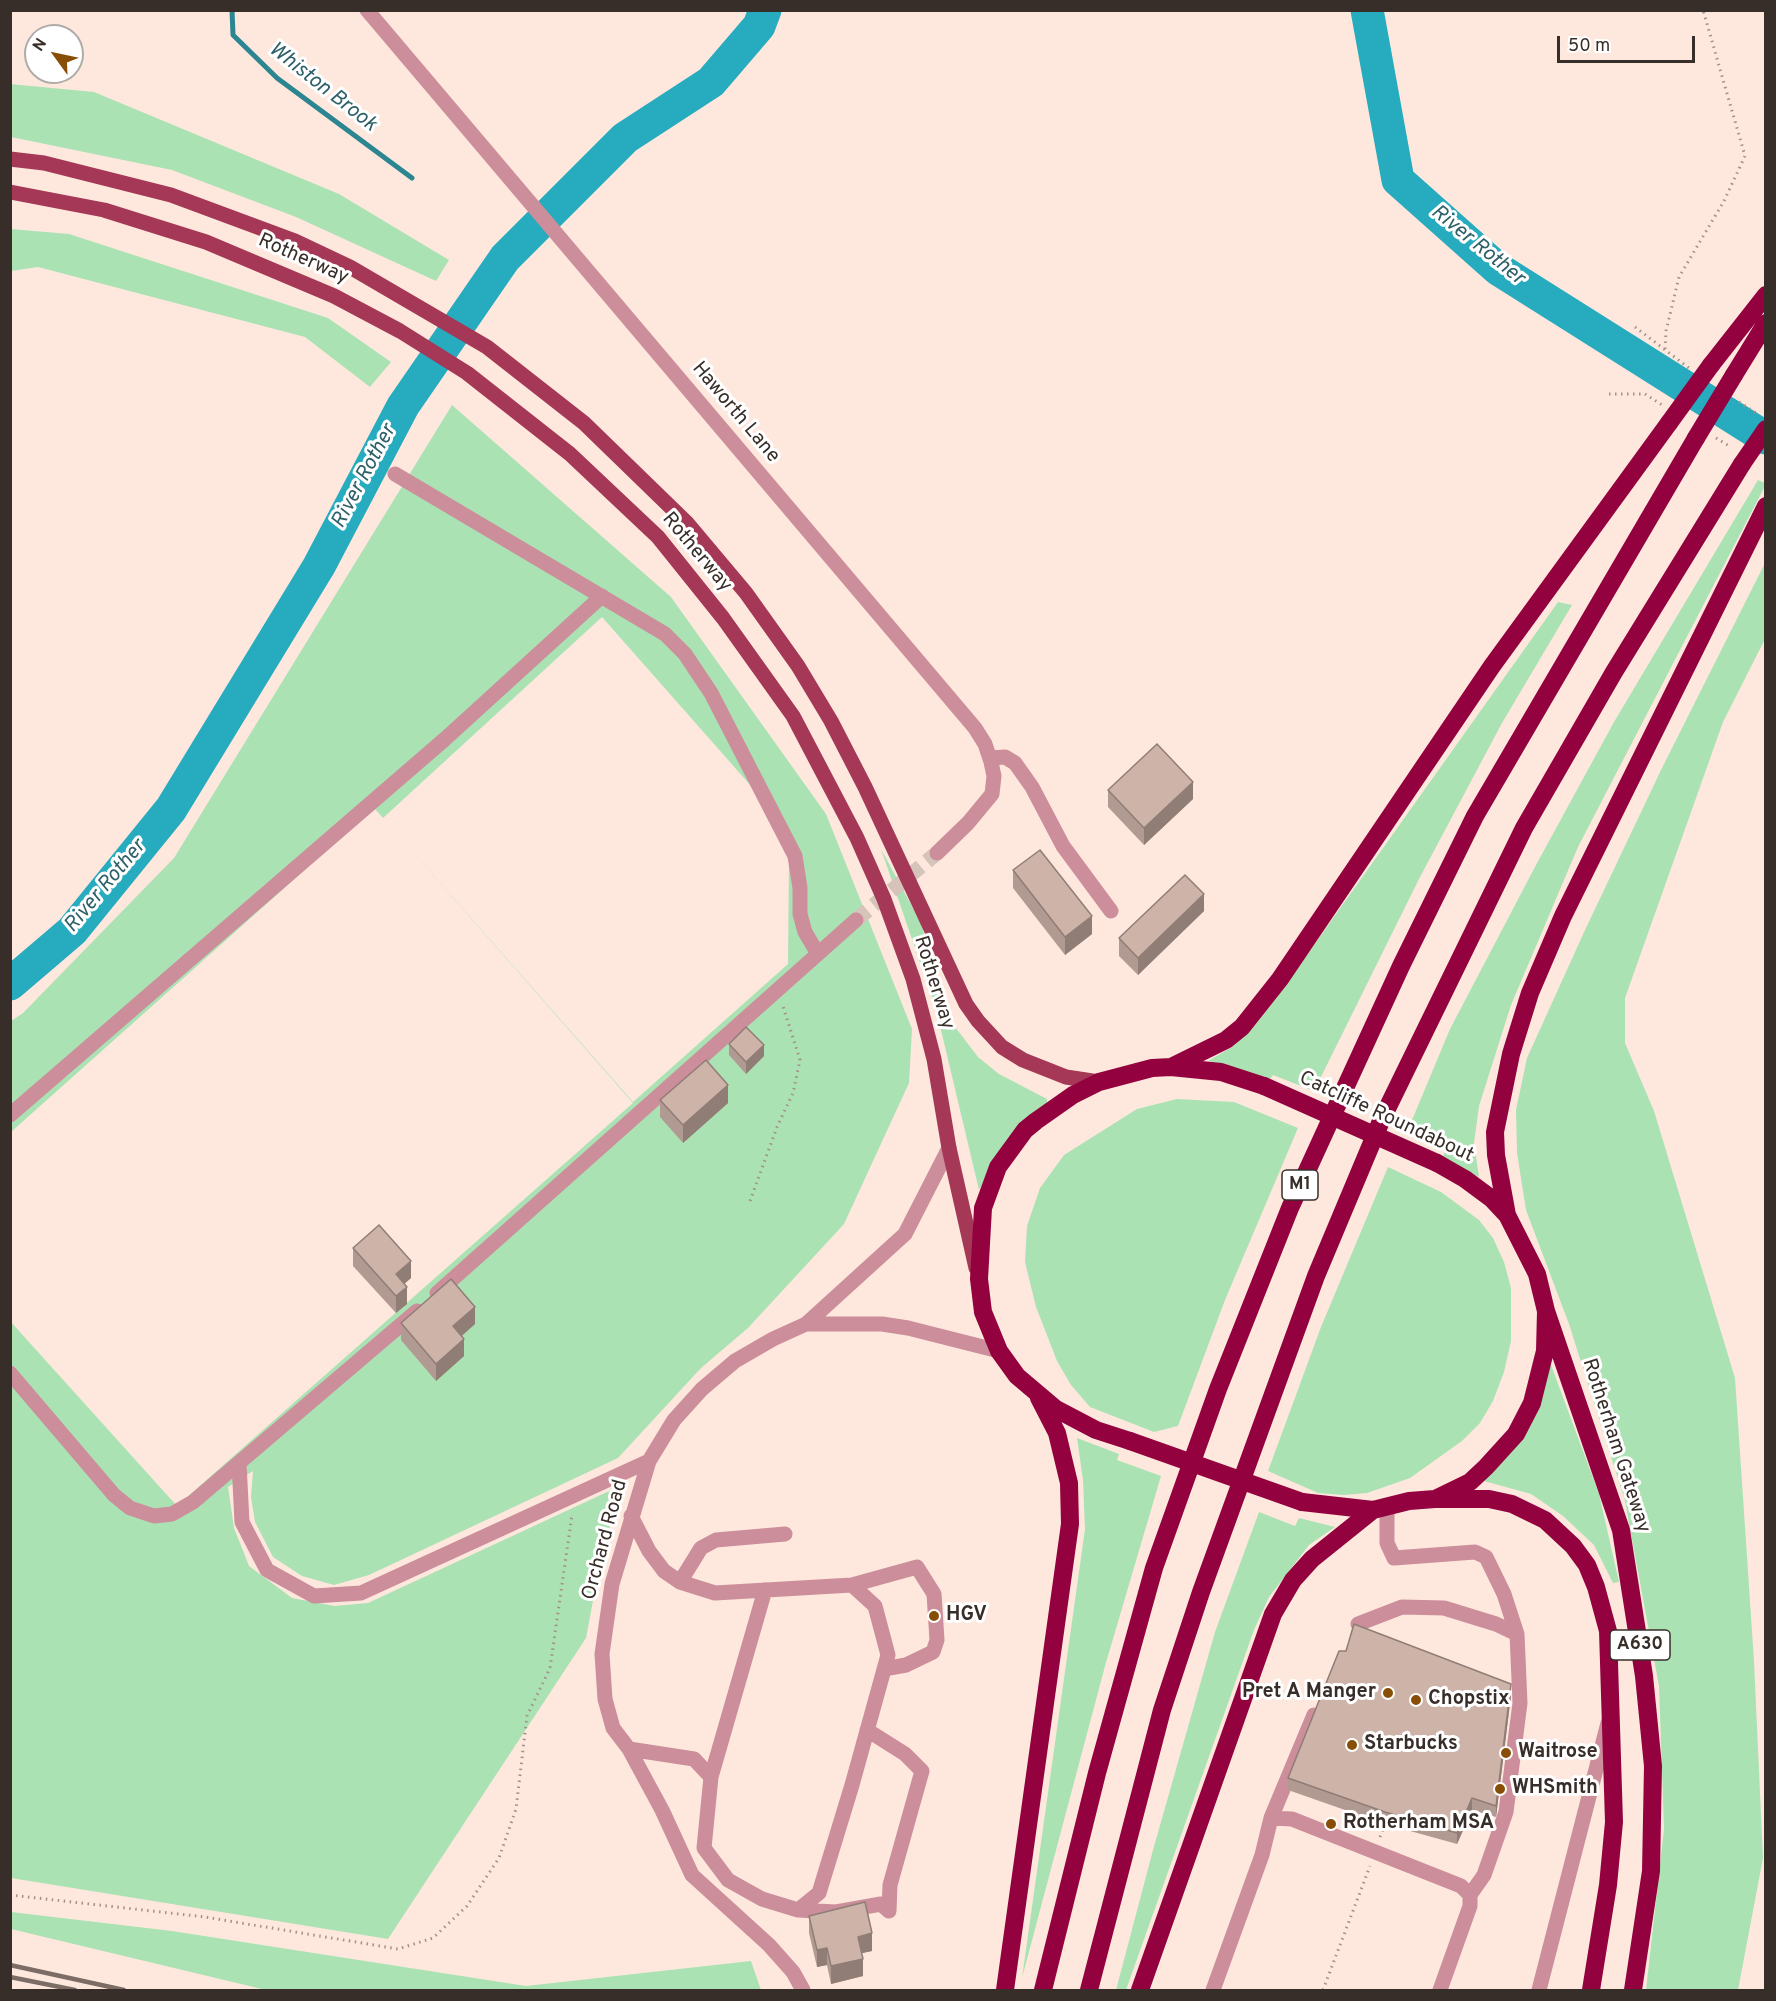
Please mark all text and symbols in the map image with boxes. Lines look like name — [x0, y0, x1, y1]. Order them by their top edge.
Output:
north arrow — [24, 24, 84, 84]
scale bar — [1560, 24, 1698, 62]
text: N — [29, 35, 52, 56]
text: 50 m — [1568, 35, 1610, 58]
water label: Whiston Brook — [263, 38, 381, 138]
water label: River Rother — [1425, 200, 1529, 292]
street label: Rotherway — [254, 229, 352, 291]
street label: Haworth Lane — [686, 358, 784, 468]
water label: River Rother — [327, 421, 403, 533]
street label: Rotherway — [656, 508, 736, 598]
water label: River Rother — [60, 835, 152, 939]
street label: Rotherway — [907, 933, 959, 1033]
street label: Catcliffe Roundabout — [1295, 1067, 1477, 1169]
road number: M1 — [1282, 1170, 1318, 1200]
street label: Rotherham Gateway — [1575, 1356, 1655, 1536]
street label: Orchard Road — [578, 1477, 634, 1603]
place label: HGV — [946, 1604, 987, 1628]
marker: HGV — [927, 1609, 941, 1623]
road number: A630 — [1610, 1630, 1670, 1660]
place label: Pret A Manger — [1242, 1681, 1376, 1705]
marker: Pret A Manger — [1381, 1686, 1395, 1700]
place label: Chopstix — [1428, 1688, 1509, 1712]
marker: Chopstix — [1409, 1693, 1423, 1707]
place label: Starbucks — [1364, 1733, 1458, 1757]
marker: Starbucks — [1345, 1738, 1359, 1752]
place label: Waitrose — [1518, 1741, 1598, 1765]
marker: Waitrose — [1499, 1746, 1513, 1760]
place label: WHSmith — [1512, 1777, 1598, 1801]
marker: WHSmith — [1493, 1782, 1507, 1796]
place label: Rotherham MSA — [1343, 1812, 1494, 1836]
marker: Rotherham MSA — [1324, 1817, 1338, 1831]

